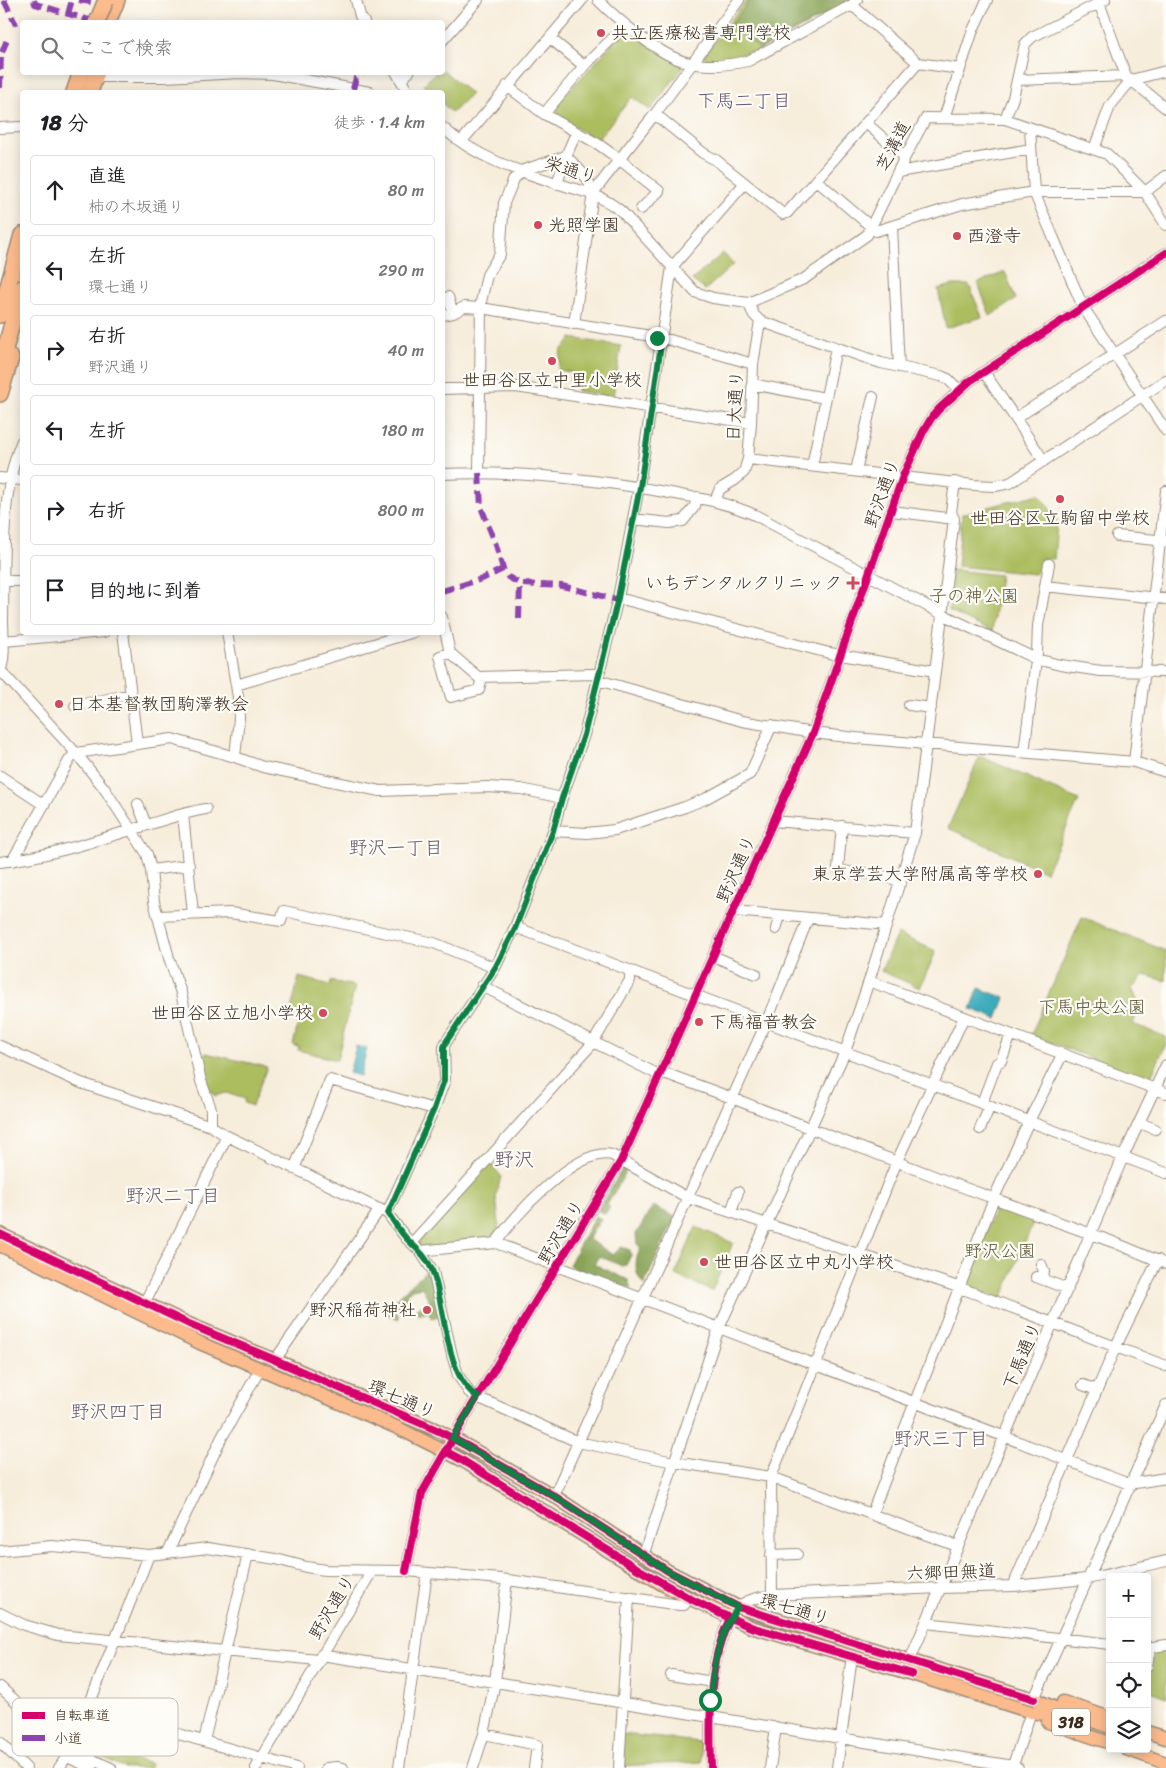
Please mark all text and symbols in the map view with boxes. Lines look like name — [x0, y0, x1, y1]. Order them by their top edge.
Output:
place label: 共立医療秘書専門学校 — [611, 17, 791, 49]
search box — [20, 20, 445, 75]
marker: 共立医療秘書専門学校 — [595, 27, 607, 39]
text: ここで検索 — [78, 31, 173, 64]
icon: search — [38, 34, 66, 62]
district label: 下馬二丁目 — [696, 84, 792, 117]
text: 18 分 — [40, 104, 88, 142]
text: 徒歩 · 1.4 km — [334, 108, 425, 137]
street label: 芝溝道 — [866, 115, 920, 177]
street label: 栄通り — [540, 146, 602, 194]
text: 直進 — [88, 159, 126, 192]
icon: ahead — [41, 176, 69, 204]
text: 80 m — [388, 176, 424, 205]
text: 柿の木坂通り — [88, 192, 184, 221]
place label: 光照学園 — [548, 209, 620, 241]
marker: 光照学園 — [532, 219, 544, 231]
place label: 西澄寺 — [967, 220, 1021, 252]
marker: 西澄寺 — [951, 230, 963, 242]
text: 左折 — [88, 239, 126, 272]
icon: left — [41, 256, 69, 284]
text: 290 m — [378, 256, 424, 285]
text: 環七通り — [88, 272, 152, 301]
text: 右折 — [88, 319, 126, 352]
route end — [646, 327, 669, 350]
icon: right — [41, 336, 69, 364]
text: 40 m — [387, 336, 424, 365]
text: 野沢通り — [88, 352, 152, 381]
marker: 世田谷区立中里小学校 — [546, 355, 558, 367]
place label: 世田谷区立中里小学校 — [462, 364, 642, 396]
street label: 日大通り — [717, 369, 753, 443]
text: 左折 — [88, 414, 126, 447]
icon: left — [41, 416, 69, 444]
text: 180 m — [381, 416, 424, 445]
street label: 野沢通り — [855, 454, 909, 532]
marker: 世田谷区立駒留中学校 — [1054, 493, 1066, 505]
text: 右折 — [88, 494, 126, 527]
icon: right — [41, 496, 69, 524]
text: 800 m — [378, 496, 424, 525]
place label: 世田谷区立駒留中学校 — [970, 502, 1150, 534]
place label: いちデンタルクリニック — [645, 567, 842, 599]
text: 目的地に到着 — [88, 574, 202, 607]
icon: arrive — [41, 576, 69, 604]
marker: いちデンタルクリニック — [846, 576, 860, 590]
park label: 子の神公園 — [929, 580, 1019, 612]
place label: 日本基督教団駒澤教会 — [69, 688, 249, 720]
marker: 日本基督教団駒澤教会 — [53, 698, 65, 710]
street label: 野沢通り — [707, 830, 765, 908]
district label: 野沢一丁目 — [348, 831, 444, 864]
place label: 東京学芸大学附属高等学校 — [812, 858, 1028, 890]
marker: 東京学芸大学附属高等学校 — [1032, 868, 1044, 880]
park label: 下馬中央公園 — [1038, 991, 1146, 1023]
place label: 世田谷区立旭小学校 — [151, 997, 313, 1029]
place label: 下馬福音教会 — [709, 1006, 817, 1038]
marker: 世田谷区立旭小学校 — [317, 1007, 329, 1019]
marker: 下馬福音教会 — [693, 1016, 705, 1028]
district label: 野沢 — [494, 1142, 534, 1177]
district label: 野沢二丁目 — [125, 1179, 221, 1212]
street label: 野沢通り — [529, 1193, 593, 1271]
park label: 野沢公園 — [964, 1235, 1036, 1267]
place label: 世田谷区立中丸小学校 — [714, 1246, 894, 1278]
marker: 世田谷区立中丸小学校 — [698, 1256, 710, 1268]
place label: 野沢稲荷神社 — [309, 1294, 417, 1326]
marker: 野沢稲荷神社 — [421, 1304, 433, 1316]
street label: 下馬通り — [993, 1317, 1051, 1395]
street label: 環七通り — [363, 1370, 441, 1428]
district label: 野沢四丁目 — [70, 1395, 166, 1428]
district label: 野沢三丁目 — [893, 1422, 989, 1455]
street label: 六郷田無道 — [905, 1554, 997, 1590]
street label: 野沢通り — [300, 1568, 364, 1646]
map controls — [1106, 1573, 1151, 1753]
button: + — [1106, 1573, 1151, 1618]
street label: 環七通り — [756, 1583, 834, 1635]
button: − — [1106, 1618, 1151, 1663]
button: locate — [1106, 1663, 1151, 1708]
route start — [699, 1689, 722, 1712]
legend — [12, 1698, 178, 1756]
text: 自転車道 — [54, 1703, 110, 1728]
road number: 318 — [1052, 1708, 1090, 1735]
button: layers — [1106, 1708, 1151, 1753]
text: 小道 — [54, 1726, 82, 1751]

